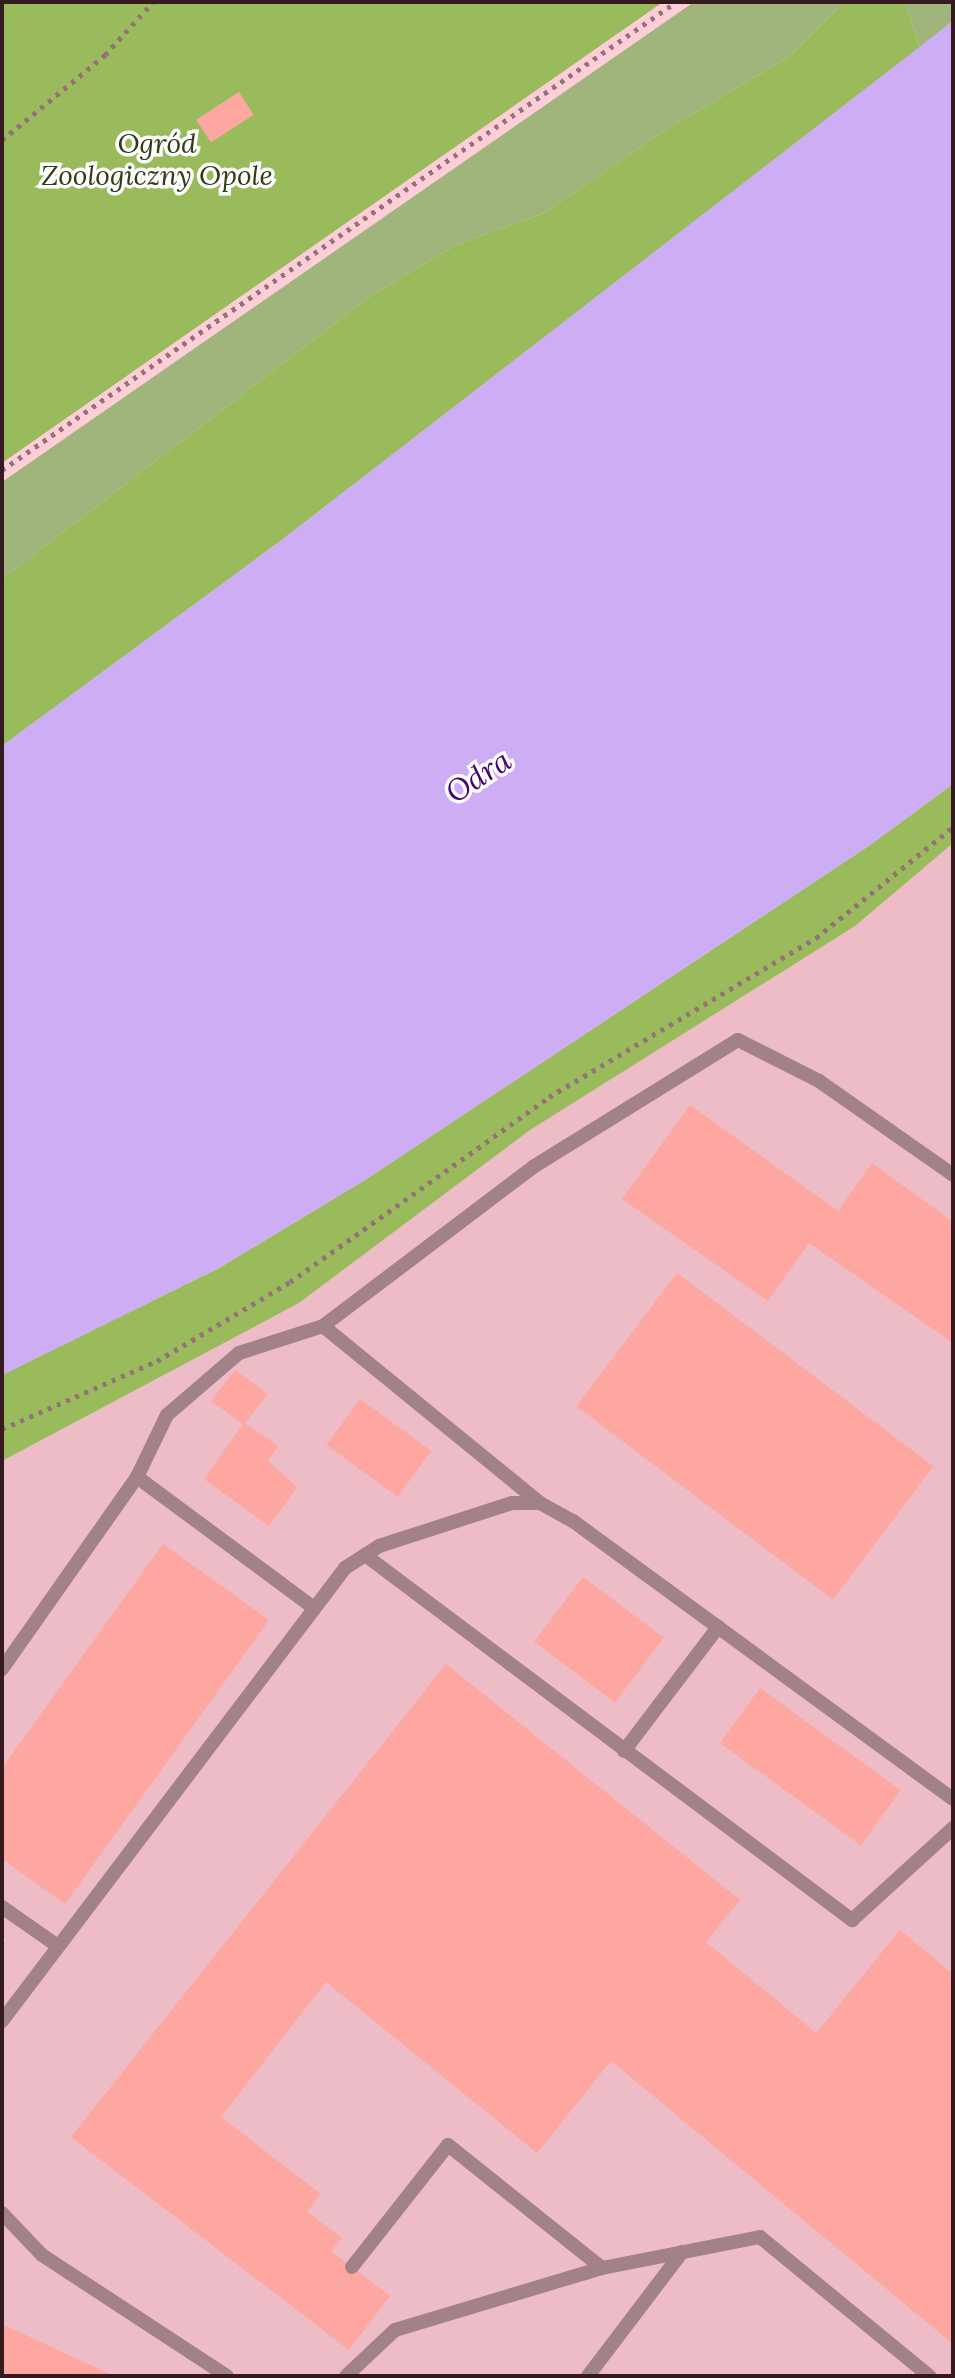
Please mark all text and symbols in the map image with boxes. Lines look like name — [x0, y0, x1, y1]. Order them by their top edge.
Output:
park label: Ogród Zoologiczny Opole — [41, 126, 273, 192]
water label: Odra — [439, 742, 517, 810]

